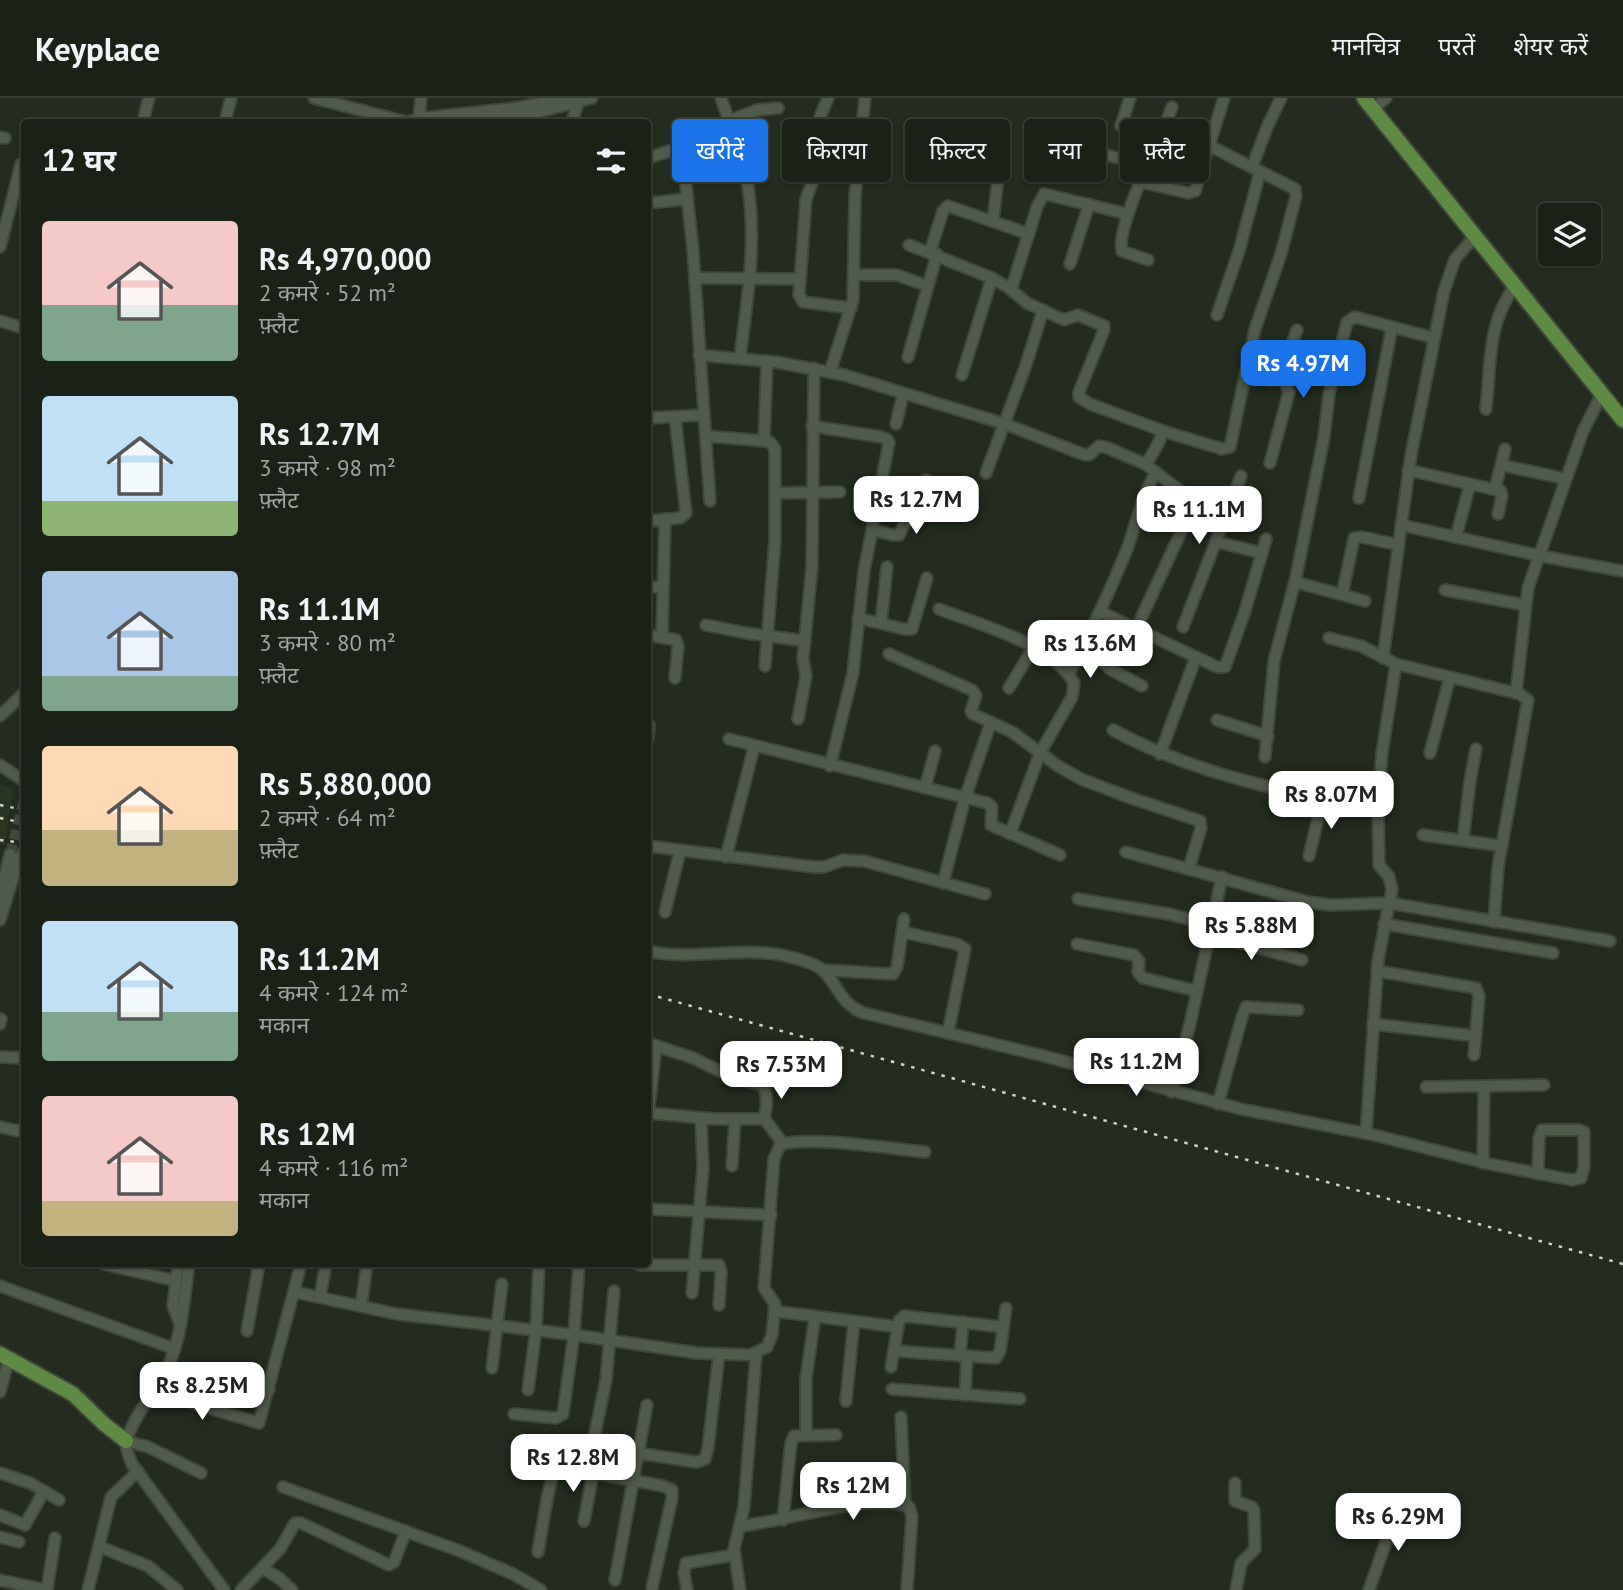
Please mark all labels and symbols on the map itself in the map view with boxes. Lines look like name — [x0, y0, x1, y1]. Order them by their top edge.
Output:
pin: Rs 4.97M — [1231, 341, 1375, 400]
pin: Rs 12.7M — [844, 476, 988, 536]
pin: Rs 11.1M — [1127, 486, 1271, 546]
pin: Rs 13.6M — [1018, 620, 1162, 680]
pin: Rs 8.07M — [1259, 772, 1403, 831]
pin: Rs 5.88M — [1179, 902, 1323, 962]
pin: Rs 11.2M — [1064, 1038, 1208, 1098]
pin: Rs 7.53M — [709, 1042, 853, 1101]
pin: Rs 8.25M — [130, 1362, 274, 1422]
pin: Rs 12.8M — [501, 1434, 645, 1494]
pin: Rs 12M — [796, 1462, 910, 1522]
pin: Rs 6.29M — [1326, 1494, 1470, 1553]

